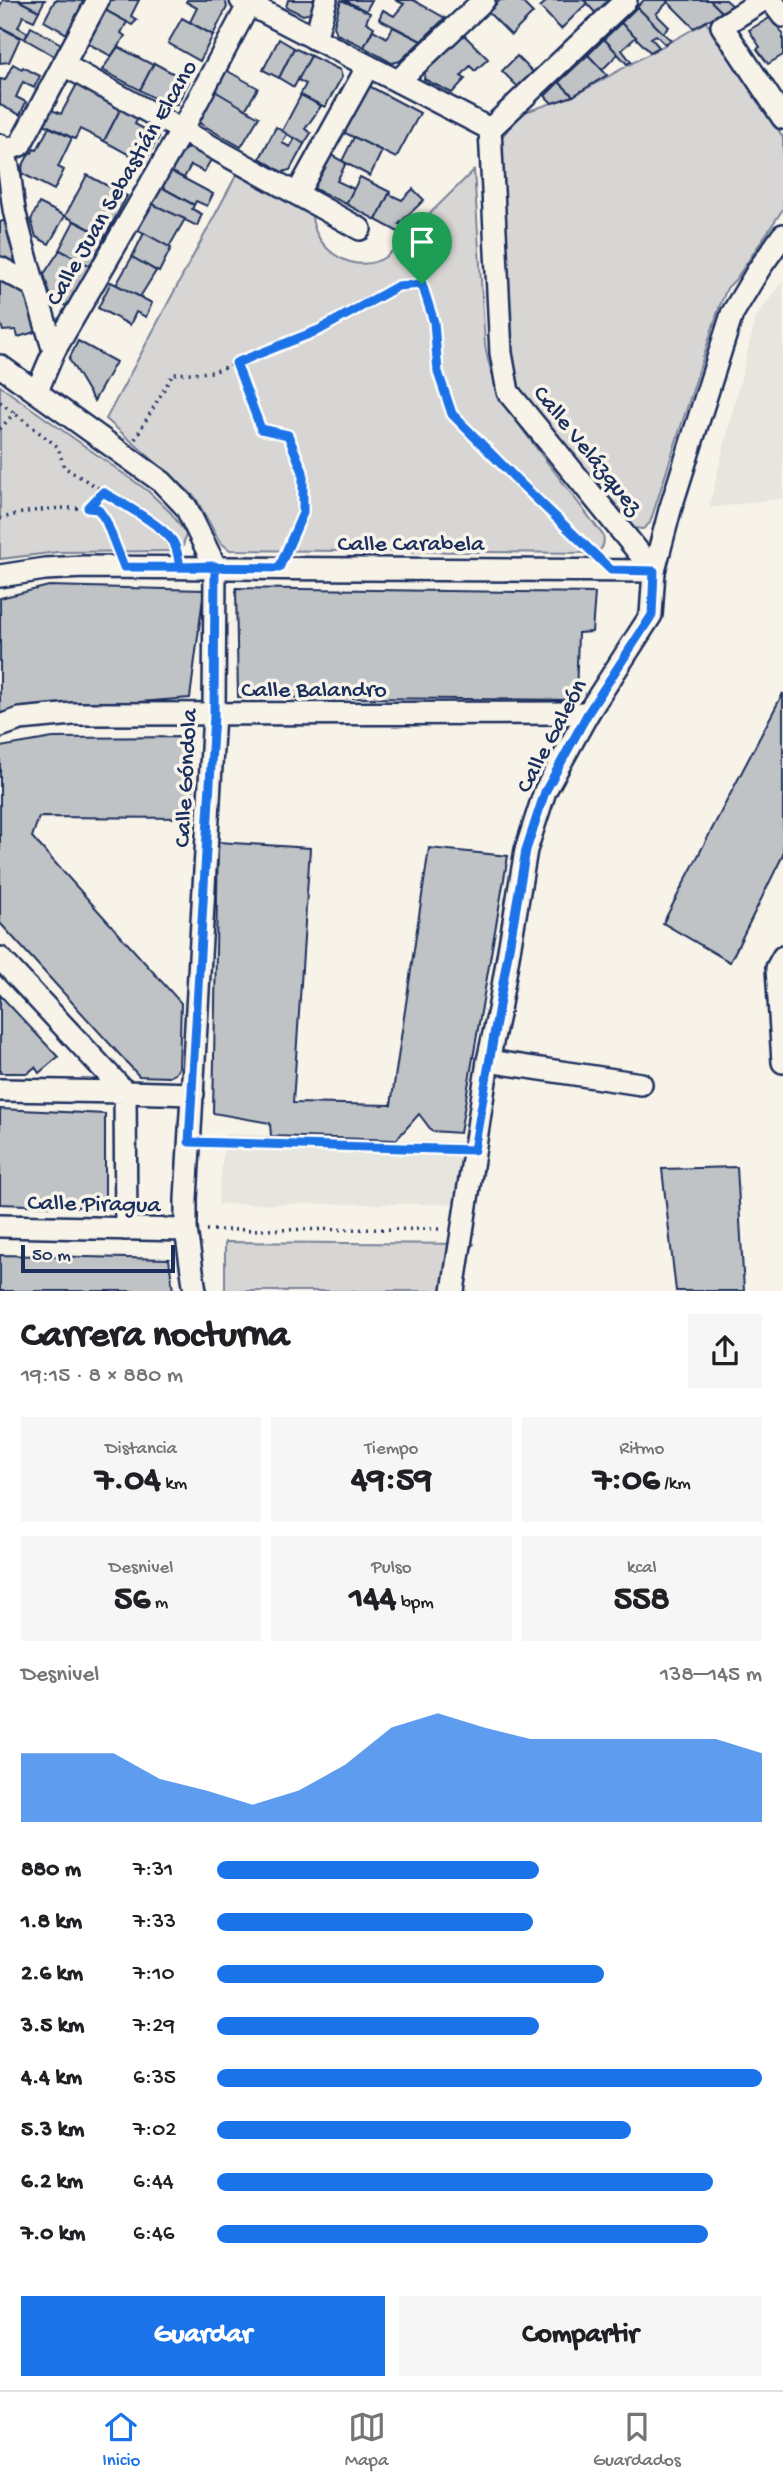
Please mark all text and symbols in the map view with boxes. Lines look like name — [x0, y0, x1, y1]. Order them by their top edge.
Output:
street label: Calle Juan Sebastián Elcano — [41, 56, 205, 312]
pin — [392, 212, 452, 284]
icon: arrive — [403, 223, 441, 261]
street label: Calle Velázquez — [525, 380, 648, 523]
street label: Calle Carabela — [338, 531, 485, 560]
street label: Calle Galeón — [511, 674, 596, 799]
street label: Calle Balandro — [241, 677, 387, 706]
street label: Calle Góndola — [169, 707, 206, 848]
street label: Calle Piragua — [27, 1190, 162, 1221]
scale bar — [21, 1242, 175, 1274]
text: 50 m — [32, 1245, 71, 1268]
button: share — [688, 1314, 762, 1388]
text: Carrera nocturna — [21, 1315, 289, 1359]
text: 19:15 · 8 × 880 m — [21, 1363, 183, 1390]
text: Distancia — [105, 1438, 177, 1461]
text: Tiempo — [365, 1438, 418, 1461]
text: Ritmo — [619, 1438, 664, 1461]
text: 7.04 — [95, 1461, 161, 1502]
text: 49:59 — [351, 1461, 432, 1502]
text: 7:06 — [593, 1461, 660, 1502]
text: km — [161, 1473, 187, 1496]
text: /km — [660, 1473, 691, 1496]
text: Desnivel — [109, 1557, 174, 1580]
text: Pulso — [371, 1557, 412, 1580]
text: kcal — [627, 1557, 657, 1580]
text: 56 — [114, 1580, 150, 1621]
text: 144 — [349, 1580, 396, 1621]
text: 558 — [614, 1580, 670, 1621]
text: m — [150, 1592, 168, 1615]
text: bpm — [396, 1592, 434, 1615]
text: Desnivel — [21, 1662, 99, 1689]
text: 138–145 m — [660, 1662, 762, 1689]
text: 880 m — [21, 1857, 81, 1884]
text: 7:31 — [133, 1857, 173, 1884]
text: 1.8 km — [21, 1909, 82, 1936]
text: 7:33 — [133, 1909, 176, 1936]
text: 2.6 km — [21, 1961, 83, 1988]
text: 7:10 — [133, 1961, 175, 1988]
text: 3.5 km — [21, 2013, 84, 2040]
text: 7:29 — [133, 2013, 175, 2040]
text: 4.4 km — [21, 2065, 82, 2092]
text: 6:35 — [133, 2065, 176, 2092]
text: 5.3 km — [21, 2117, 84, 2144]
text: 7:02 — [133, 2117, 177, 2144]
text: 6.2 km — [21, 2169, 83, 2196]
text: 6:44 — [133, 2169, 174, 2196]
text: 7.0 km — [21, 2221, 85, 2248]
text: 6:46 — [133, 2221, 174, 2248]
button: Guardar — [21, 2296, 385, 2376]
button: Compartir — [399, 2296, 762, 2376]
tab: Inicio — [102, 2408, 140, 2473]
tab: Mapa — [345, 2408, 388, 2473]
tab: Guardados — [593, 2408, 681, 2473]

